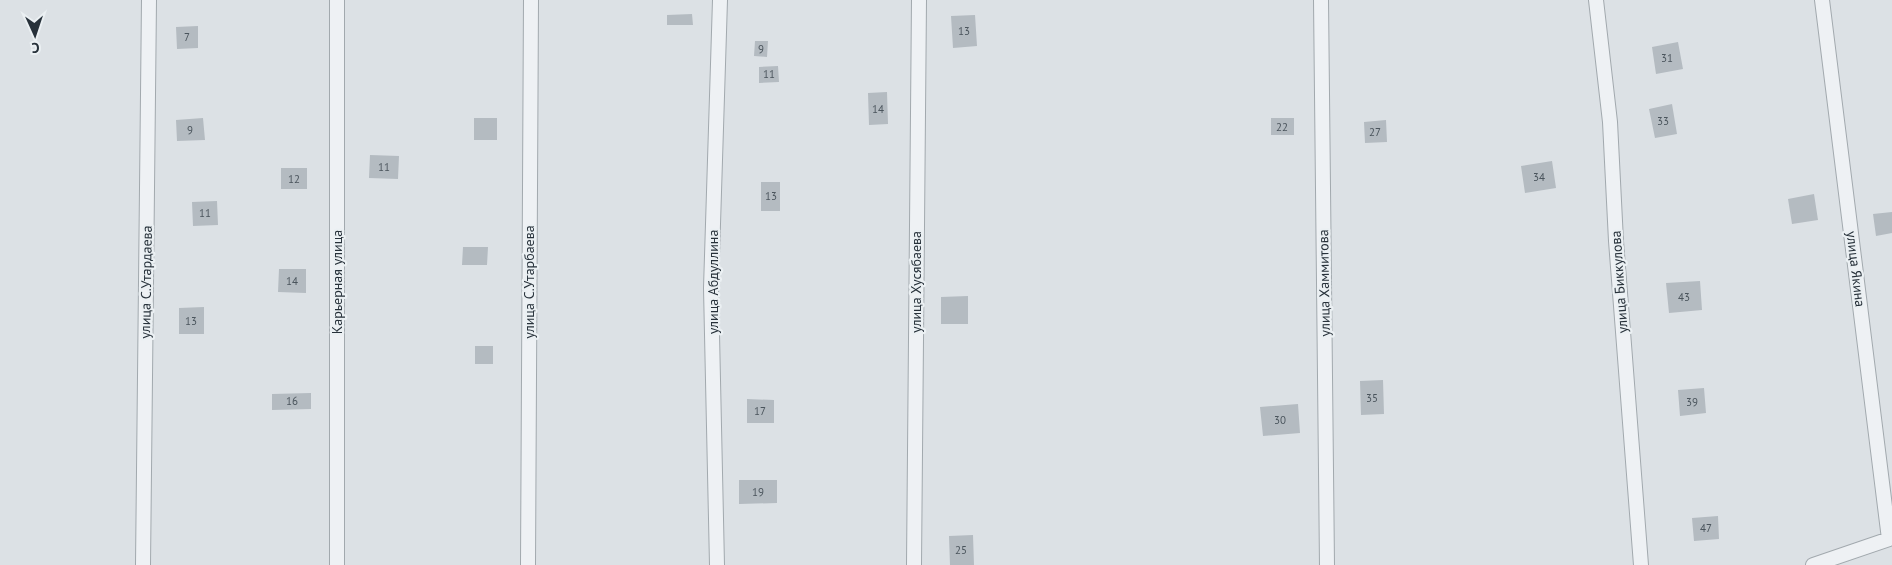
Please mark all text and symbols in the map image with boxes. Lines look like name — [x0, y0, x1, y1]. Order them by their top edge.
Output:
north arrow — [10, 10, 60, 60]
house number: 13 — [958, 24, 970, 38]
house number: 7 — [184, 30, 190, 44]
text: С — [31, 39, 40, 57]
house number: 9 — [758, 42, 764, 56]
house number: 31 — [1661, 51, 1673, 65]
house number: 11 — [763, 67, 775, 81]
house number: 14 — [872, 102, 884, 116]
house number: 33 — [1657, 114, 1669, 128]
house number: 22 — [1276, 120, 1288, 134]
house number: 9 — [187, 123, 193, 137]
house number: 27 — [1369, 125, 1381, 139]
house number: 11 — [378, 160, 390, 174]
house number: 34 — [1533, 170, 1545, 184]
house number: 12 — [288, 172, 300, 186]
house number: 13 — [765, 189, 777, 203]
house number: 11 — [199, 206, 211, 220]
street label: улица С.Утардаева — [136, 225, 156, 339]
street label: улица С.Утарбаева — [520, 225, 538, 339]
street label: улица Хаммитова — [1314, 229, 1334, 337]
street label: Карьерная улица — [328, 230, 346, 334]
street label: улица Абдуллина — [704, 230, 722, 334]
street label: улица Биккулова — [1606, 230, 1632, 334]
street label: улица Якина — [1842, 230, 1870, 308]
street label: улица Хусябаева — [907, 231, 925, 333]
house number: 14 — [286, 274, 298, 288]
house number: 43 — [1678, 290, 1690, 304]
house number: 13 — [185, 314, 197, 328]
house number: 35 — [1366, 391, 1378, 405]
house number: 16 — [286, 394, 298, 408]
house number: 39 — [1686, 395, 1698, 409]
house number: 17 — [754, 404, 766, 418]
house number: 30 — [1274, 413, 1286, 427]
house number: 19 — [752, 485, 764, 499]
house number: 47 — [1700, 521, 1712, 535]
house number: 25 — [955, 543, 967, 557]

